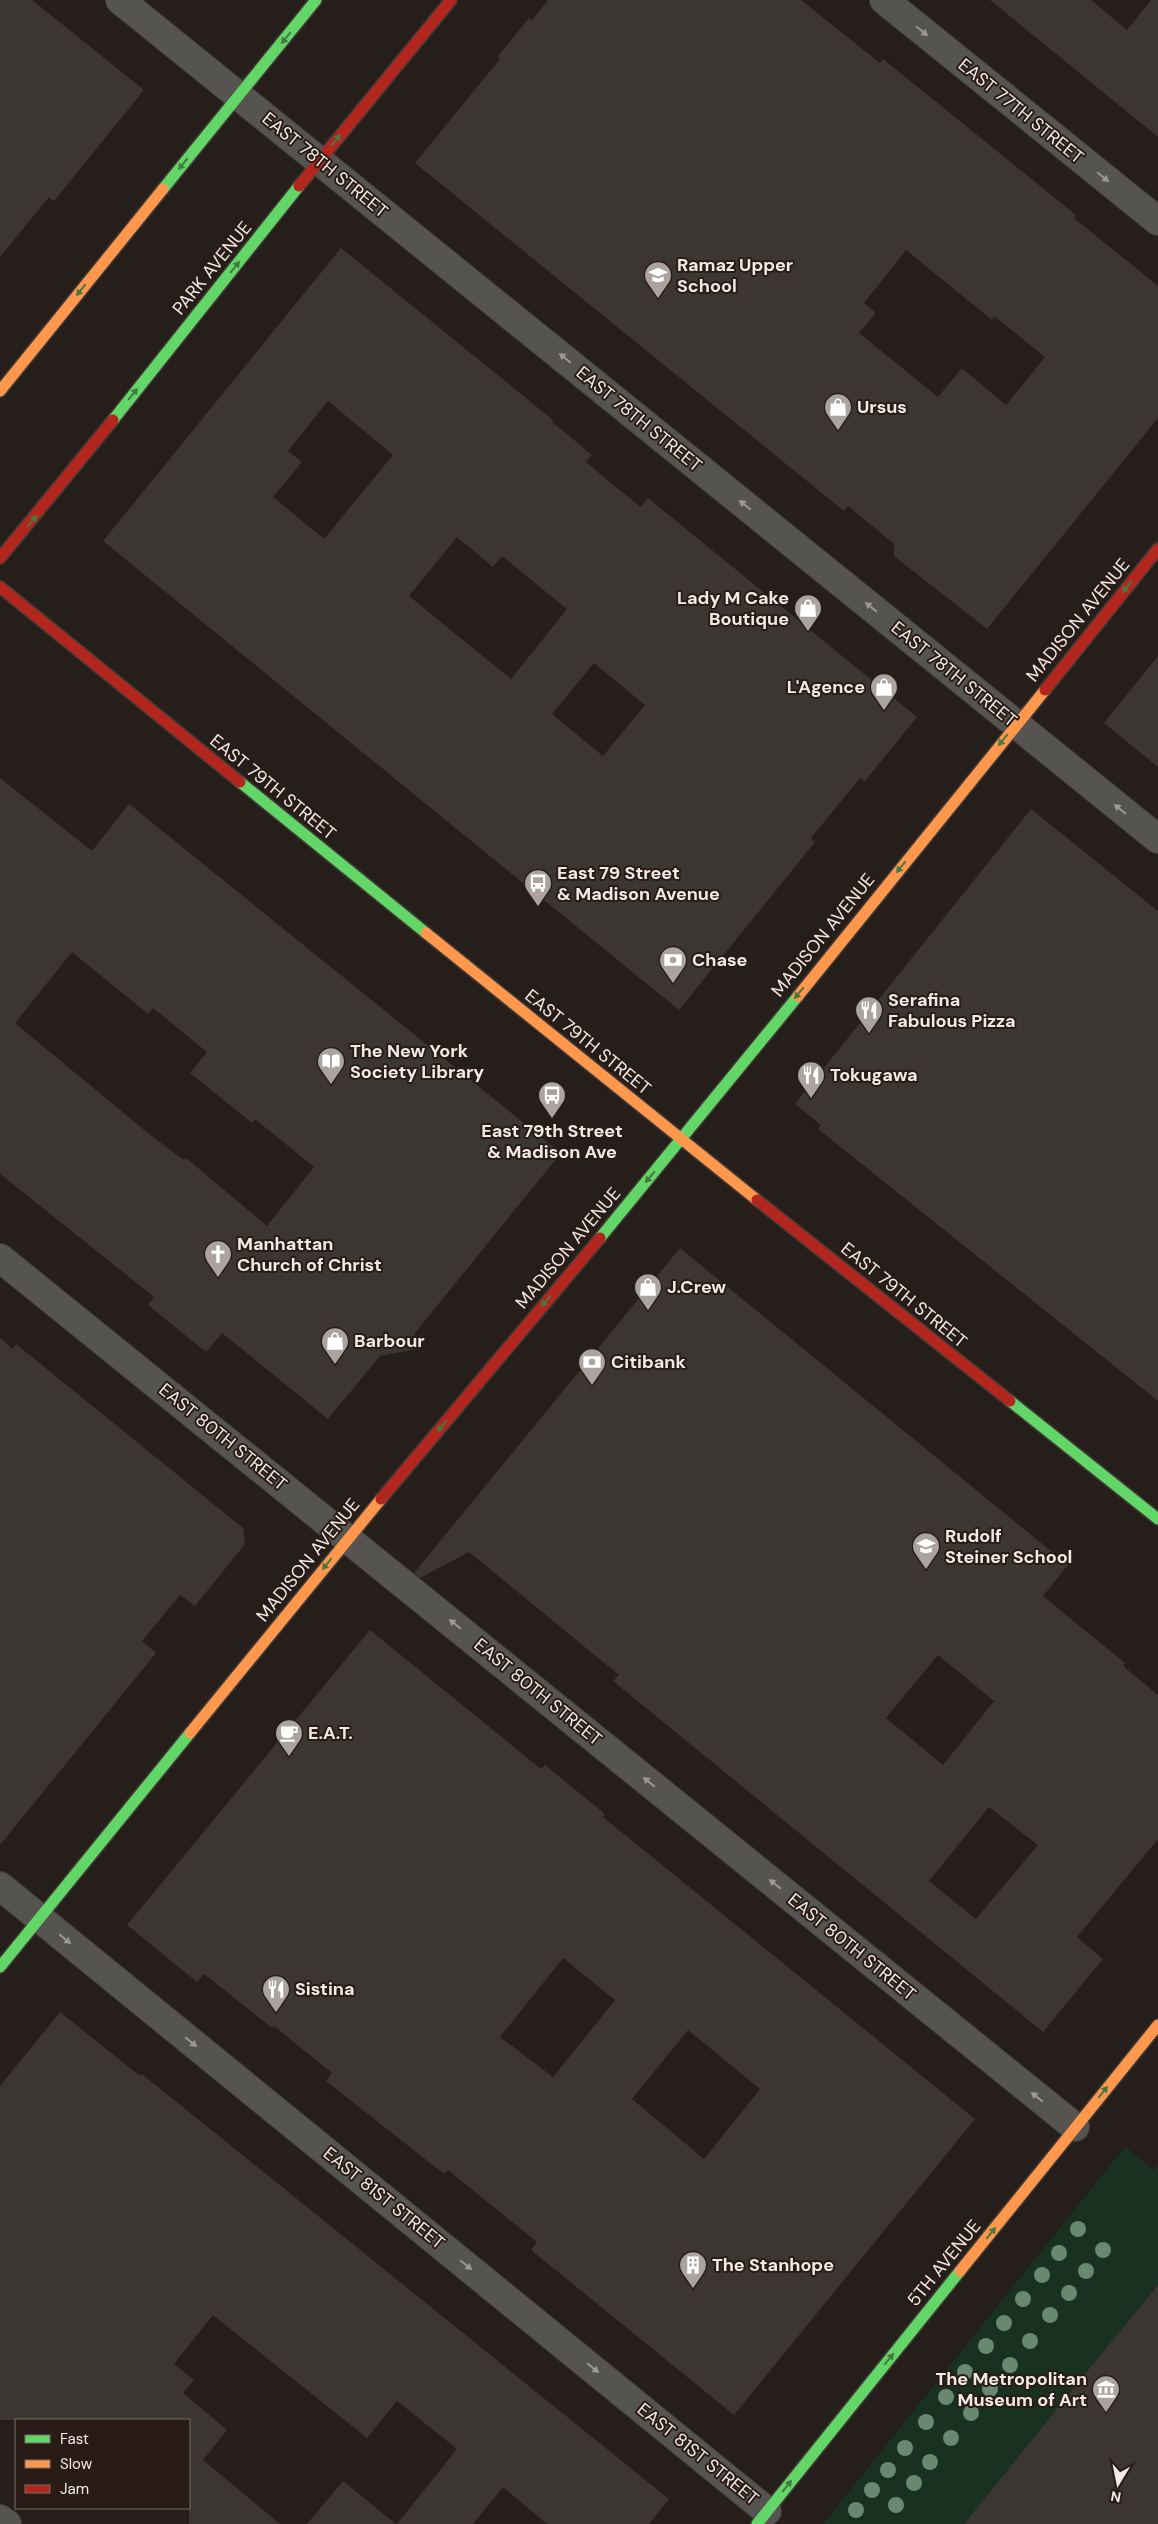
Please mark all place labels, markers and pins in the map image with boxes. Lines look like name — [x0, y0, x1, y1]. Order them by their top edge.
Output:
place label: Ramaz Upper School — [677, 253, 793, 298]
school or university icon: Ramaz Upper School — [643, 260, 673, 299]
shop icon: Ursus — [823, 392, 853, 431]
place label: Ursus — [857, 395, 907, 419]
place label: Lady M Cake Boutique — [677, 586, 789, 631]
shop icon: Lady M Cake Boutique — [793, 593, 823, 632]
shop icon: L'Agence — [869, 672, 899, 711]
place label: L'Agence — [787, 675, 865, 699]
place label: East 79 Street & Madison Avenue — [557, 861, 720, 906]
bus stop icon: East 79 Street & Madison Avenue — [523, 868, 553, 907]
bank icon: Chase — [658, 945, 688, 984]
place label: Chase — [692, 948, 748, 972]
place label: Serafina Fabulous Pizza — [888, 988, 1016, 1033]
restaurant icon: Serafina Fabulous Pizza — [854, 995, 884, 1034]
place label: The New York Society Library — [350, 1039, 484, 1084]
library icon: The New York Society Library — [316, 1046, 346, 1085]
restaurant icon: Tokugawa — [796, 1060, 826, 1099]
place label: Tokugawa — [830, 1063, 918, 1087]
bus stop icon: East 79th Street & Madison Ave — [537, 1080, 567, 1119]
place label: East 79th Street & Madison Ave — [481, 1119, 623, 1164]
place label: Manhattan Church of Christ — [237, 1232, 382, 1277]
church icon: Manhattan Church of Christ — [203, 1239, 233, 1278]
shop icon: J.Crew — [633, 1272, 663, 1311]
place label: J.Crew — [667, 1275, 726, 1299]
shop icon: Barbour — [320, 1326, 350, 1365]
place label: Barbour — [354, 1329, 425, 1353]
bank icon: Citibank — [577, 1347, 607, 1386]
place label: Citibank — [611, 1350, 686, 1374]
place label: Rudolf Steiner School — [945, 1524, 1072, 1569]
school or university icon: Rudolf Steiner School — [911, 1531, 941, 1570]
cafe icon: E.A.T. — [274, 1718, 304, 1757]
place label: E.A.T. — [308, 1721, 353, 1745]
restaurant icon: Sistina — [261, 1974, 291, 2013]
place label: Sistina — [295, 1977, 355, 2001]
building icon: The Stanhope — [678, 2250, 708, 2289]
place label: The Stanhope — [712, 2253, 834, 2277]
place label: The Metropolitan Museum of Art — [935, 2367, 1087, 2412]
museum icon: The Metropolitan Museum of Art — [1091, 2374, 1121, 2413]

